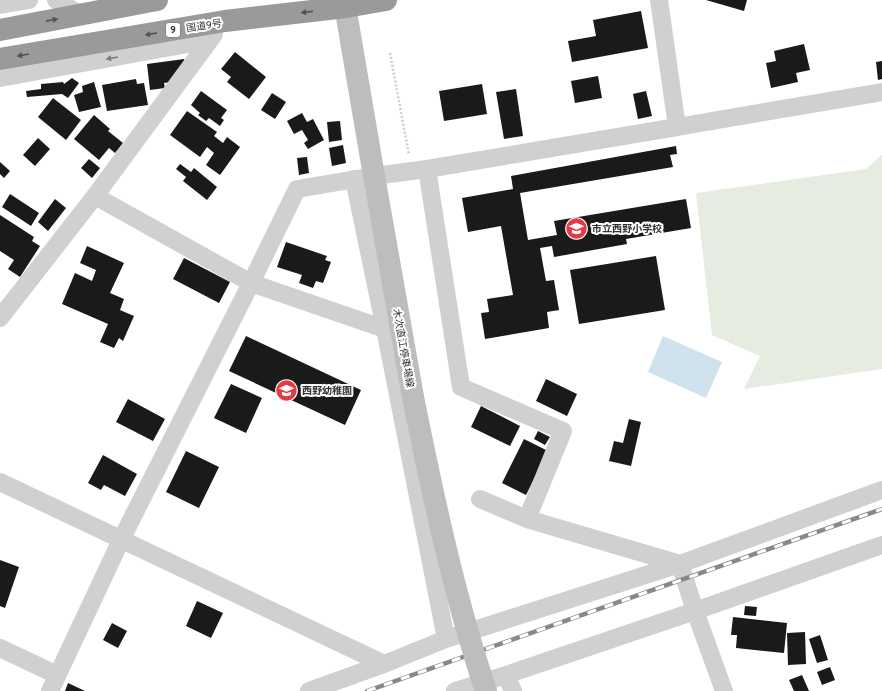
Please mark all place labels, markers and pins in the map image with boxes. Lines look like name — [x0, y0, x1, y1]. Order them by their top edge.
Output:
school or university icon: 市立西野小学校 — [564, 215, 590, 241]
place label: 市立西野小学校 — [592, 223, 662, 236]
school or university icon: 西野幼稚園 — [274, 377, 300, 403]
place label: 西野幼稚園 — [302, 385, 352, 398]

